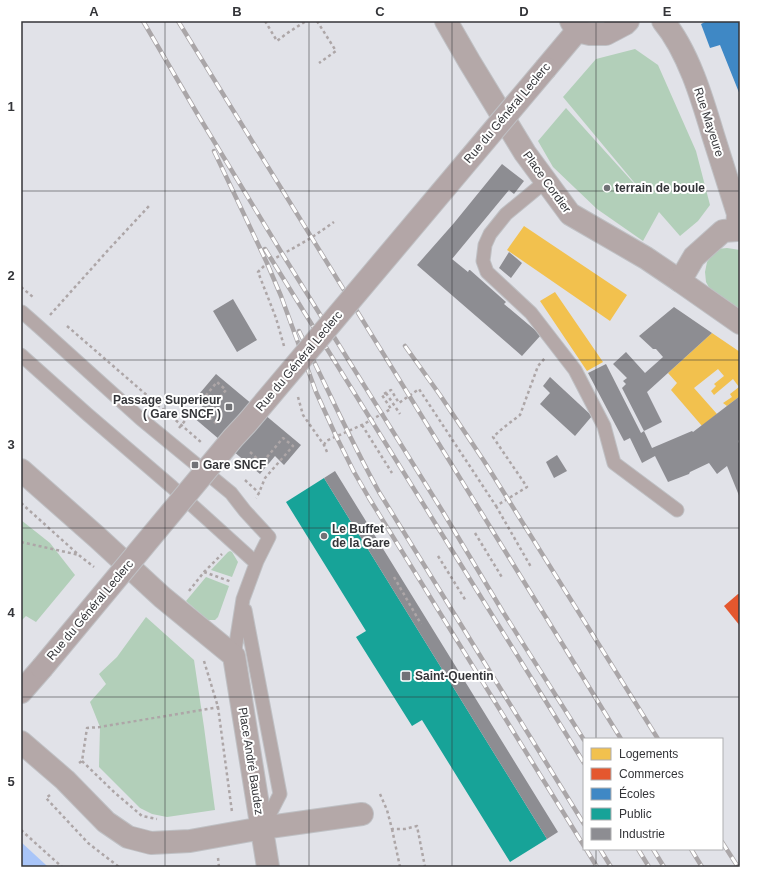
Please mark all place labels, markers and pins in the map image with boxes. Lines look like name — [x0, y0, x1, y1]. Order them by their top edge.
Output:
place label: terrain de boule — [615, 181, 705, 195]
marker: terrain de boule — [602, 183, 612, 193]
place label: Passage Superieur ( Gare SNCF ) — [113, 393, 221, 421]
marker: Passage Superieur ( Gare SNCF ) — [224, 402, 234, 412]
place label: Gare SNCF — [203, 458, 266, 472]
marker: Gare SNCF — [190, 460, 200, 470]
place label: Le Buffet de la Gare — [332, 522, 390, 550]
marker: Le Buffet de la Gare — [319, 531, 329, 541]
place label: Saint-Quentin — [415, 669, 494, 683]
marker: Saint-Quentin — [400, 670, 412, 682]

